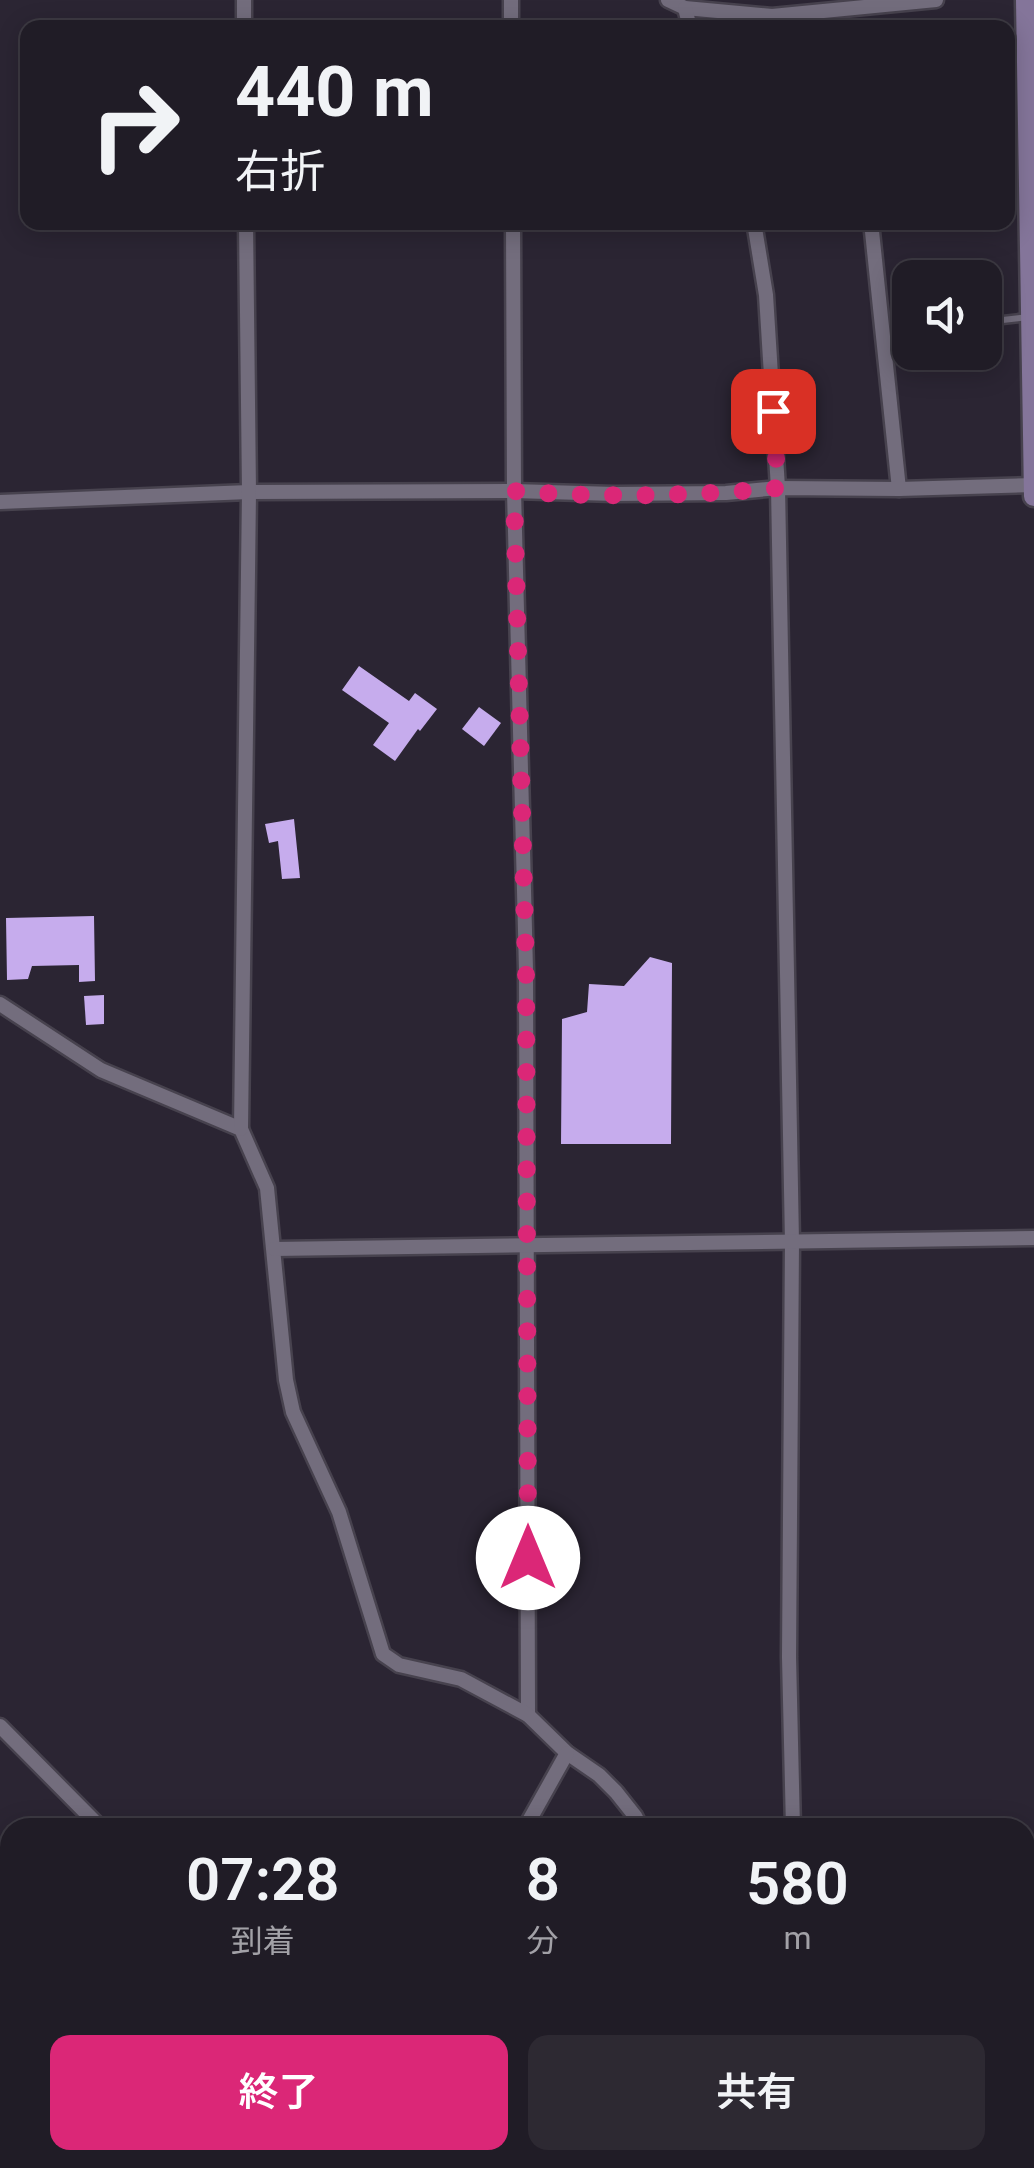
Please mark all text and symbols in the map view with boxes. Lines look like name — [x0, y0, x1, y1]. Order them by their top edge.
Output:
text: 440 m — [235, 51, 434, 133]
icon: right — [70, 60, 200, 190]
text: 右折 — [235, 145, 325, 198]
map controls — [892, 260, 1002, 370]
button: sound — [892, 260, 1002, 370]
pin — [731, 369, 816, 454]
icon: arrive — [746, 384, 801, 439]
position arrow — [476, 1506, 580, 1610]
text: 07:28 — [186, 1844, 340, 1915]
text: 8 — [526, 1844, 560, 1915]
text: 580 — [746, 1848, 849, 1919]
text: m — [783, 1919, 811, 1957]
text: 到着 — [231, 1922, 295, 1960]
text: 分 — [527, 1922, 559, 1960]
button: 終了 — [50, 2035, 508, 2150]
button: 共有 — [528, 2035, 985, 2150]

